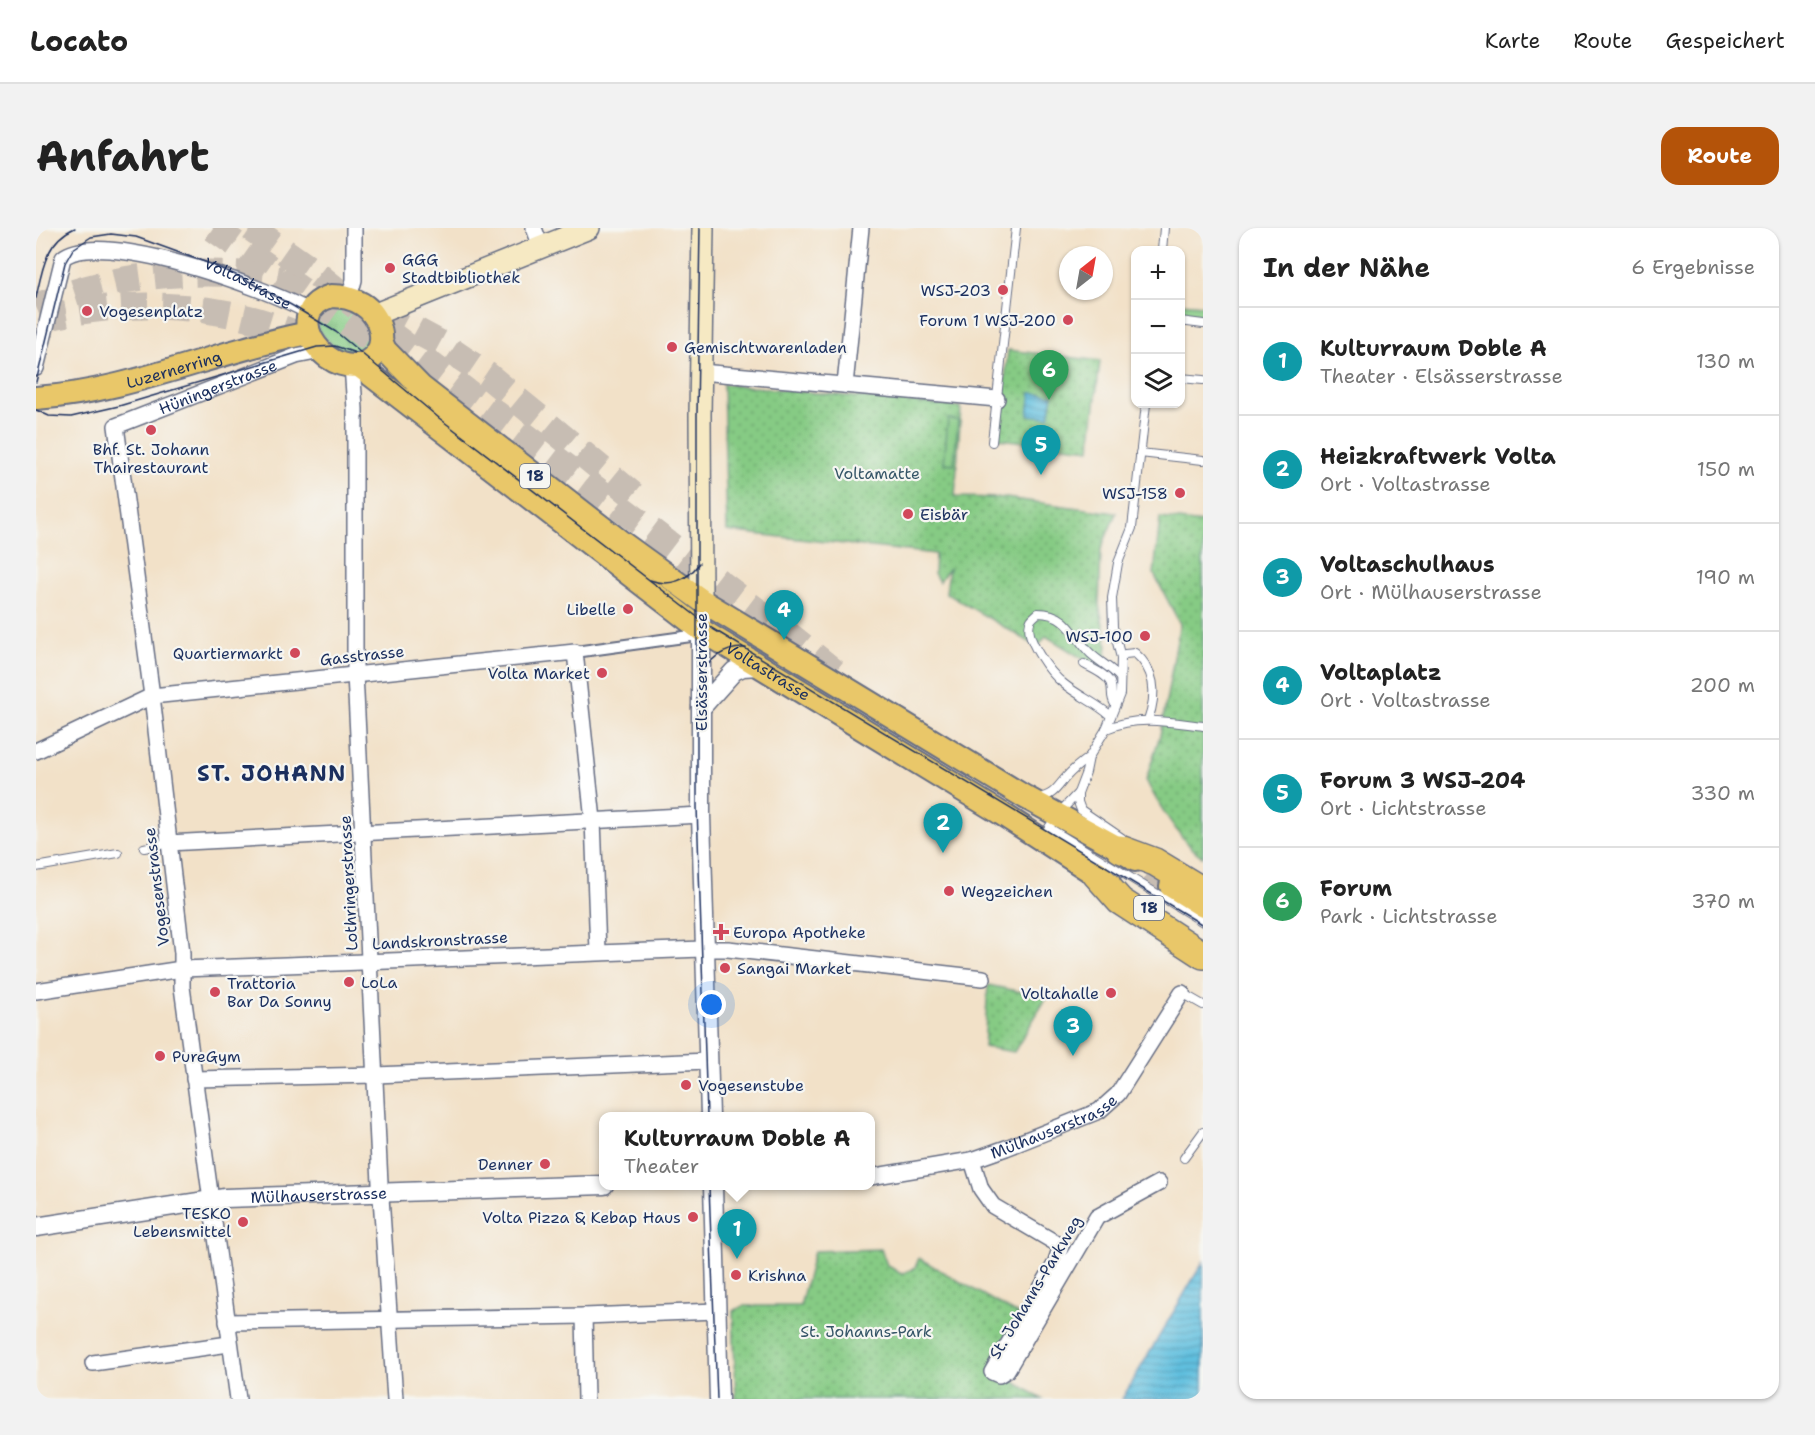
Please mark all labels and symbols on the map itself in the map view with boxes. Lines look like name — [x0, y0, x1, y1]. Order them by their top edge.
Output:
north arrow — [1059, 246, 1113, 300]
place label: GGG Stadtbibliothek — [402, 249, 520, 288]
street label: Voltastrasse — [201, 253, 296, 314]
marker: GGG Stadtbibliothek — [383, 261, 397, 275]
place label: WSJ-203 — [920, 280, 991, 301]
marker: WSJ-203 — [996, 283, 1010, 297]
place label: Vogesenplatz — [99, 301, 203, 322]
marker: Vogesenplatz — [80, 304, 94, 318]
place label: Forum 1 WSJ-200 — [919, 310, 1056, 331]
marker: Forum 1 WSJ-200 — [1061, 313, 1075, 327]
place label: Gemischtwarenladen — [684, 337, 847, 358]
marker: Gemischtwarenladen — [665, 340, 679, 354]
street label: Luzernerring — [124, 346, 224, 393]
pin: 6 — [1030, 350, 1068, 400]
street label: Hüningerstrasse — [156, 354, 280, 419]
marker: Bhf. St. Johann Thairestaurant — [144, 423, 158, 437]
pin: 5 — [1022, 426, 1060, 475]
place label: Bhf. St. Johann Thairestaurant — [93, 439, 209, 478]
park label: Voltamatte — [834, 463, 920, 484]
road number: 18 — [520, 464, 550, 488]
place label: WSJ-158 — [1102, 483, 1168, 504]
marker: WSJ-158 — [1173, 486, 1187, 500]
place label: Eisbär — [920, 504, 968, 525]
marker: Eisbär — [901, 507, 915, 521]
pin: 4 — [764, 590, 804, 640]
place label: Libelle — [566, 599, 616, 620]
marker: Libelle — [621, 602, 635, 616]
street label: Elsässerstrasse — [691, 613, 712, 731]
place label: WSJ-100 — [1065, 626, 1133, 647]
marker: WSJ-100 — [1138, 629, 1152, 643]
street label: Voltastrasse — [721, 638, 814, 705]
street label: Gasstrasse — [319, 641, 405, 670]
place label: Quartiermarkt — [173, 643, 283, 664]
marker: Quartiermarkt — [288, 646, 302, 660]
place label: Volta Market — [488, 663, 590, 684]
marker: Volta Market — [595, 666, 609, 680]
district label: ST. JOHANN — [197, 759, 347, 788]
pin: 2 — [924, 804, 962, 853]
street label: Lothringerstrasse — [334, 815, 363, 951]
street label: Vogesenstrasse — [139, 826, 174, 947]
place label: Wegzeichen — [961, 881, 1053, 902]
marker: Wegzeichen — [942, 884, 956, 898]
road number: 18 — [1134, 896, 1164, 920]
place label: Europa Apotheke — [733, 922, 866, 943]
marker: Europa Apotheke — [714, 925, 728, 939]
street label: Landskronstrasse — [371, 926, 509, 955]
place label: Sangai Market — [737, 958, 852, 979]
marker: Sangai Market — [718, 961, 732, 975]
place label: LoLa — [361, 972, 398, 993]
place label: Trattoria Bar Da Sonny — [227, 973, 332, 1012]
marker: LoLa — [342, 975, 356, 989]
place label: Voltahalle — [1020, 983, 1099, 1004]
marker: Trattoria Bar Da Sonny — [208, 985, 222, 999]
marker: Voltahalle — [1104, 986, 1118, 1000]
your location — [697, 990, 726, 1019]
pin: 3 — [1054, 1006, 1092, 1056]
place label: PureGym — [172, 1046, 241, 1067]
marker: PureGym — [153, 1049, 167, 1063]
place label: Vogesenstube — [698, 1075, 804, 1096]
marker: Vogesenstube — [679, 1078, 693, 1092]
street label: Mülhauserstrasse — [988, 1090, 1122, 1164]
place label: Denner — [478, 1154, 533, 1175]
marker: Denner — [538, 1157, 552, 1171]
street label: Mülhauserstrasse — [250, 1182, 387, 1208]
place label: TESKO Lebensmittel — [133, 1203, 231, 1242]
place label: Volta Pizza & Kebap Haus — [482, 1207, 681, 1228]
marker: Volta Pizza & Kebap Haus — [686, 1210, 700, 1224]
pin: 1 — [718, 1210, 756, 1259]
street label: St. Johanns-Parkweg — [984, 1211, 1087, 1363]
marker: TESKO Lebensmittel — [236, 1215, 250, 1229]
place label: Krishna — [748, 1265, 806, 1286]
marker: Krishna — [729, 1268, 743, 1282]
park label: St. Johanns-Park — [800, 1321, 932, 1342]

